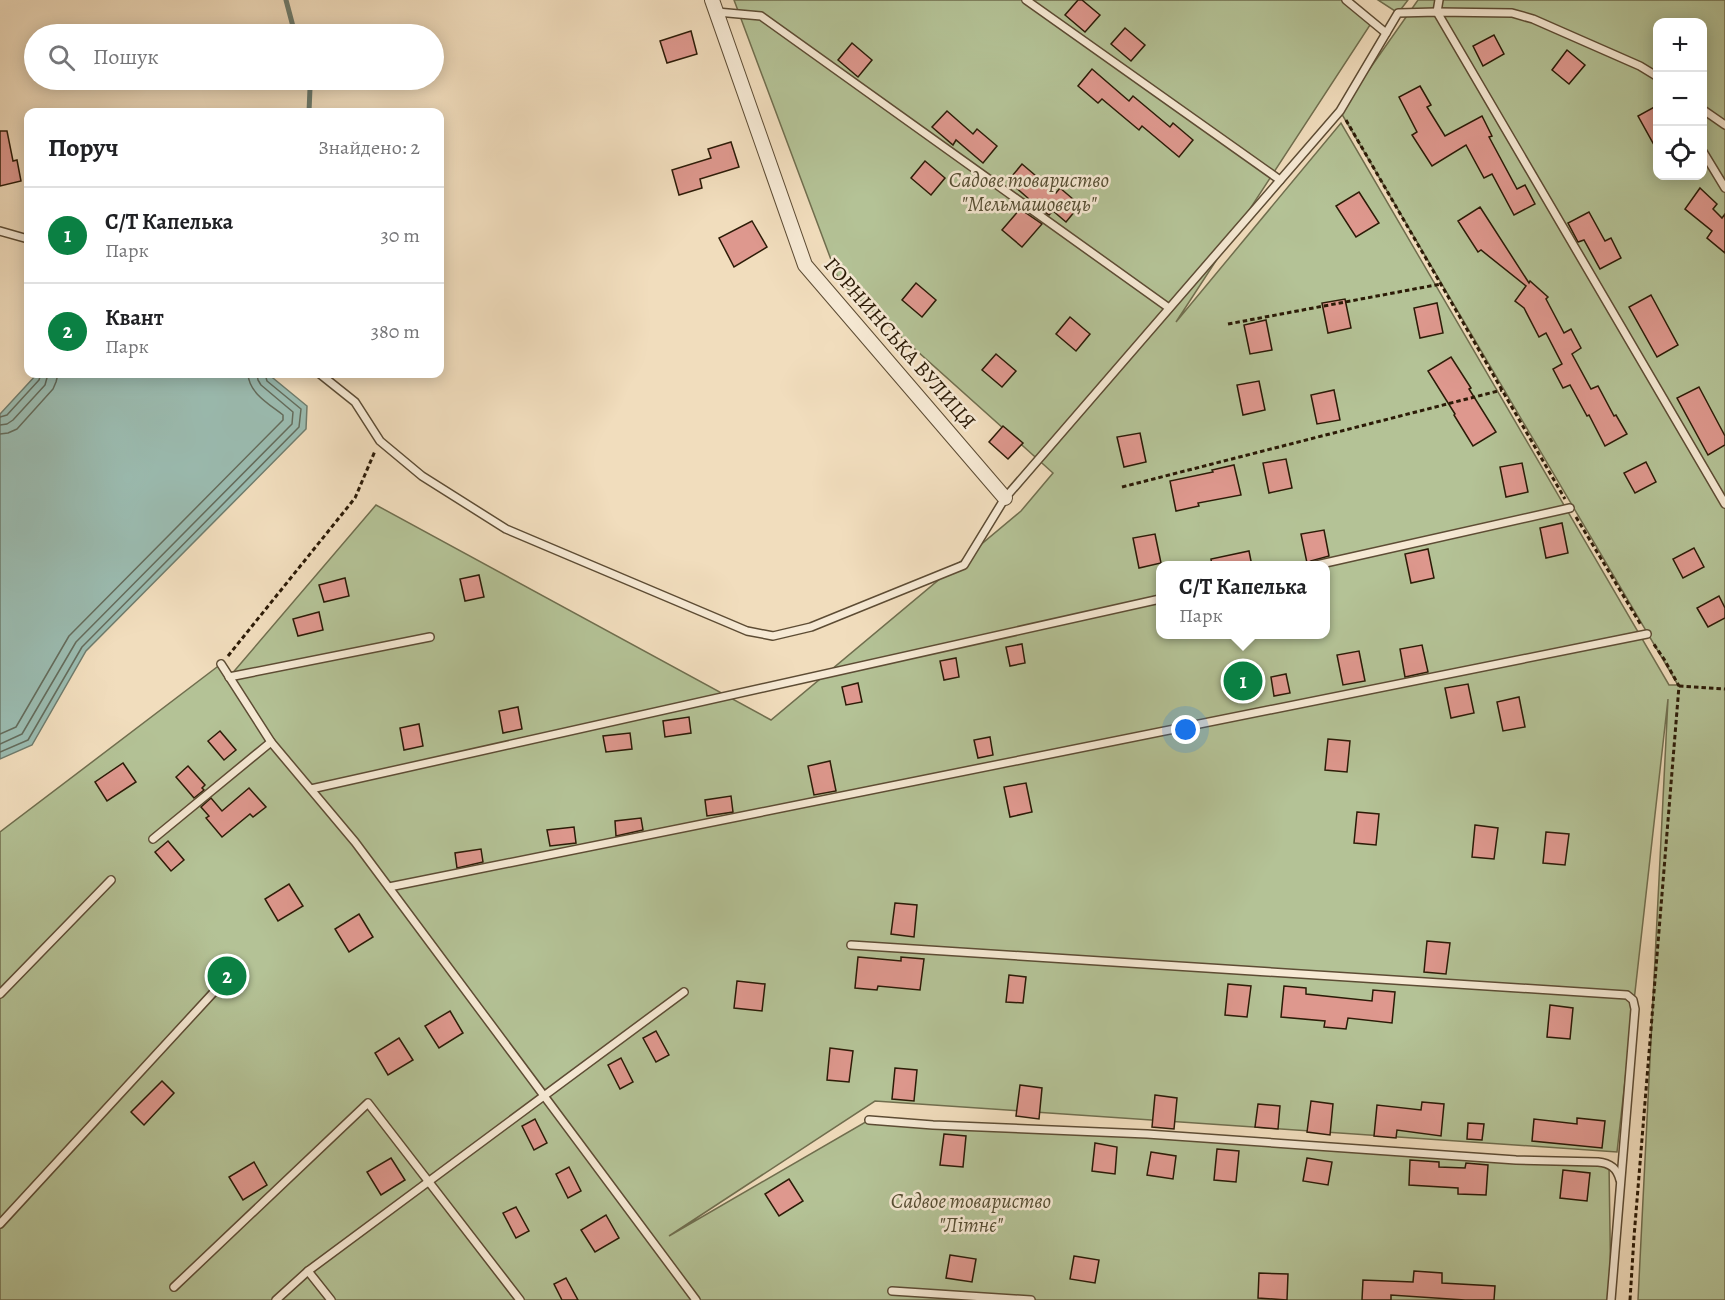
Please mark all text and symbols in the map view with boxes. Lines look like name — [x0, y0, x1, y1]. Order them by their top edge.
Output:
map controls — [1653, 18, 1707, 180]
button: + — [1653, 18, 1707, 72]
search box — [24, 24, 444, 90]
icon: search — [45, 41, 78, 74]
text: Пошук — [93, 42, 159, 72]
button: − — [1653, 72, 1707, 126]
button: locate — [1653, 126, 1707, 180]
text: Поруч — [48, 130, 119, 165]
text: Знайдено: 2 — [318, 134, 420, 161]
park label: Садове товариство "Мельмашовець" — [949, 166, 1109, 218]
text: С/Т Капелька — [105, 207, 233, 237]
text: 1 — [64, 222, 71, 249]
text: 30 m — [380, 222, 420, 249]
text: Парк — [105, 237, 149, 264]
street label: ГОРНИНСЬКА ВУЛИЦЯ — [818, 251, 982, 435]
text: Квант — [105, 303, 164, 333]
text: 2 — [63, 318, 72, 345]
text: 380 m — [371, 318, 420, 345]
text: Парк — [105, 333, 149, 360]
popup — [1156, 561, 1330, 639]
text: С/Т Капелька — [1179, 572, 1307, 602]
text: Парк — [1179, 602, 1223, 629]
pin: 1 — [1224, 658, 1262, 704]
your location — [1171, 715, 1200, 744]
pin: 2 — [208, 954, 246, 998]
park label: Садвое товариство "Літнє" — [891, 1187, 1051, 1239]

